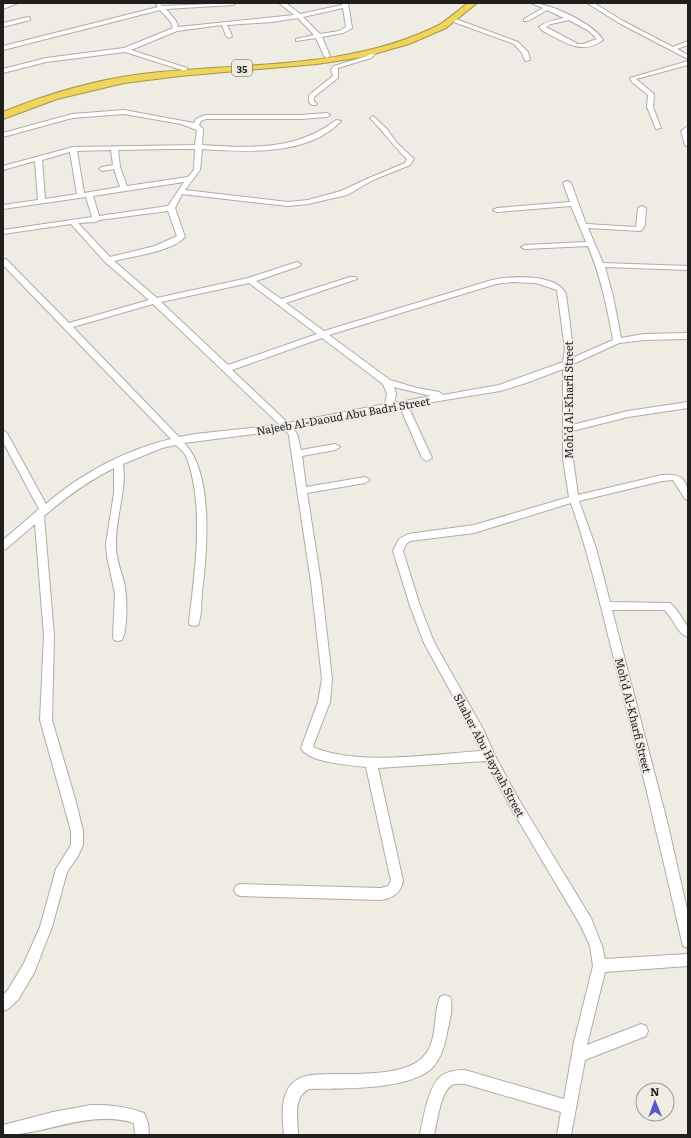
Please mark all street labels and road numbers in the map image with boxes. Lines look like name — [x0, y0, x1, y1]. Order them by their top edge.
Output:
road number: 35 — [232, 60, 252, 76]
street label: Moh'd Al-Kharfi Street — [560, 340, 576, 459]
street label: Najeeb Al-Daoud Abu Badri Street — [255, 392, 432, 438]
street label: Moh'd Al-Kharfi Street — [612, 656, 656, 775]
street label: Shaher Abu Hayyah Street — [451, 690, 530, 820]

